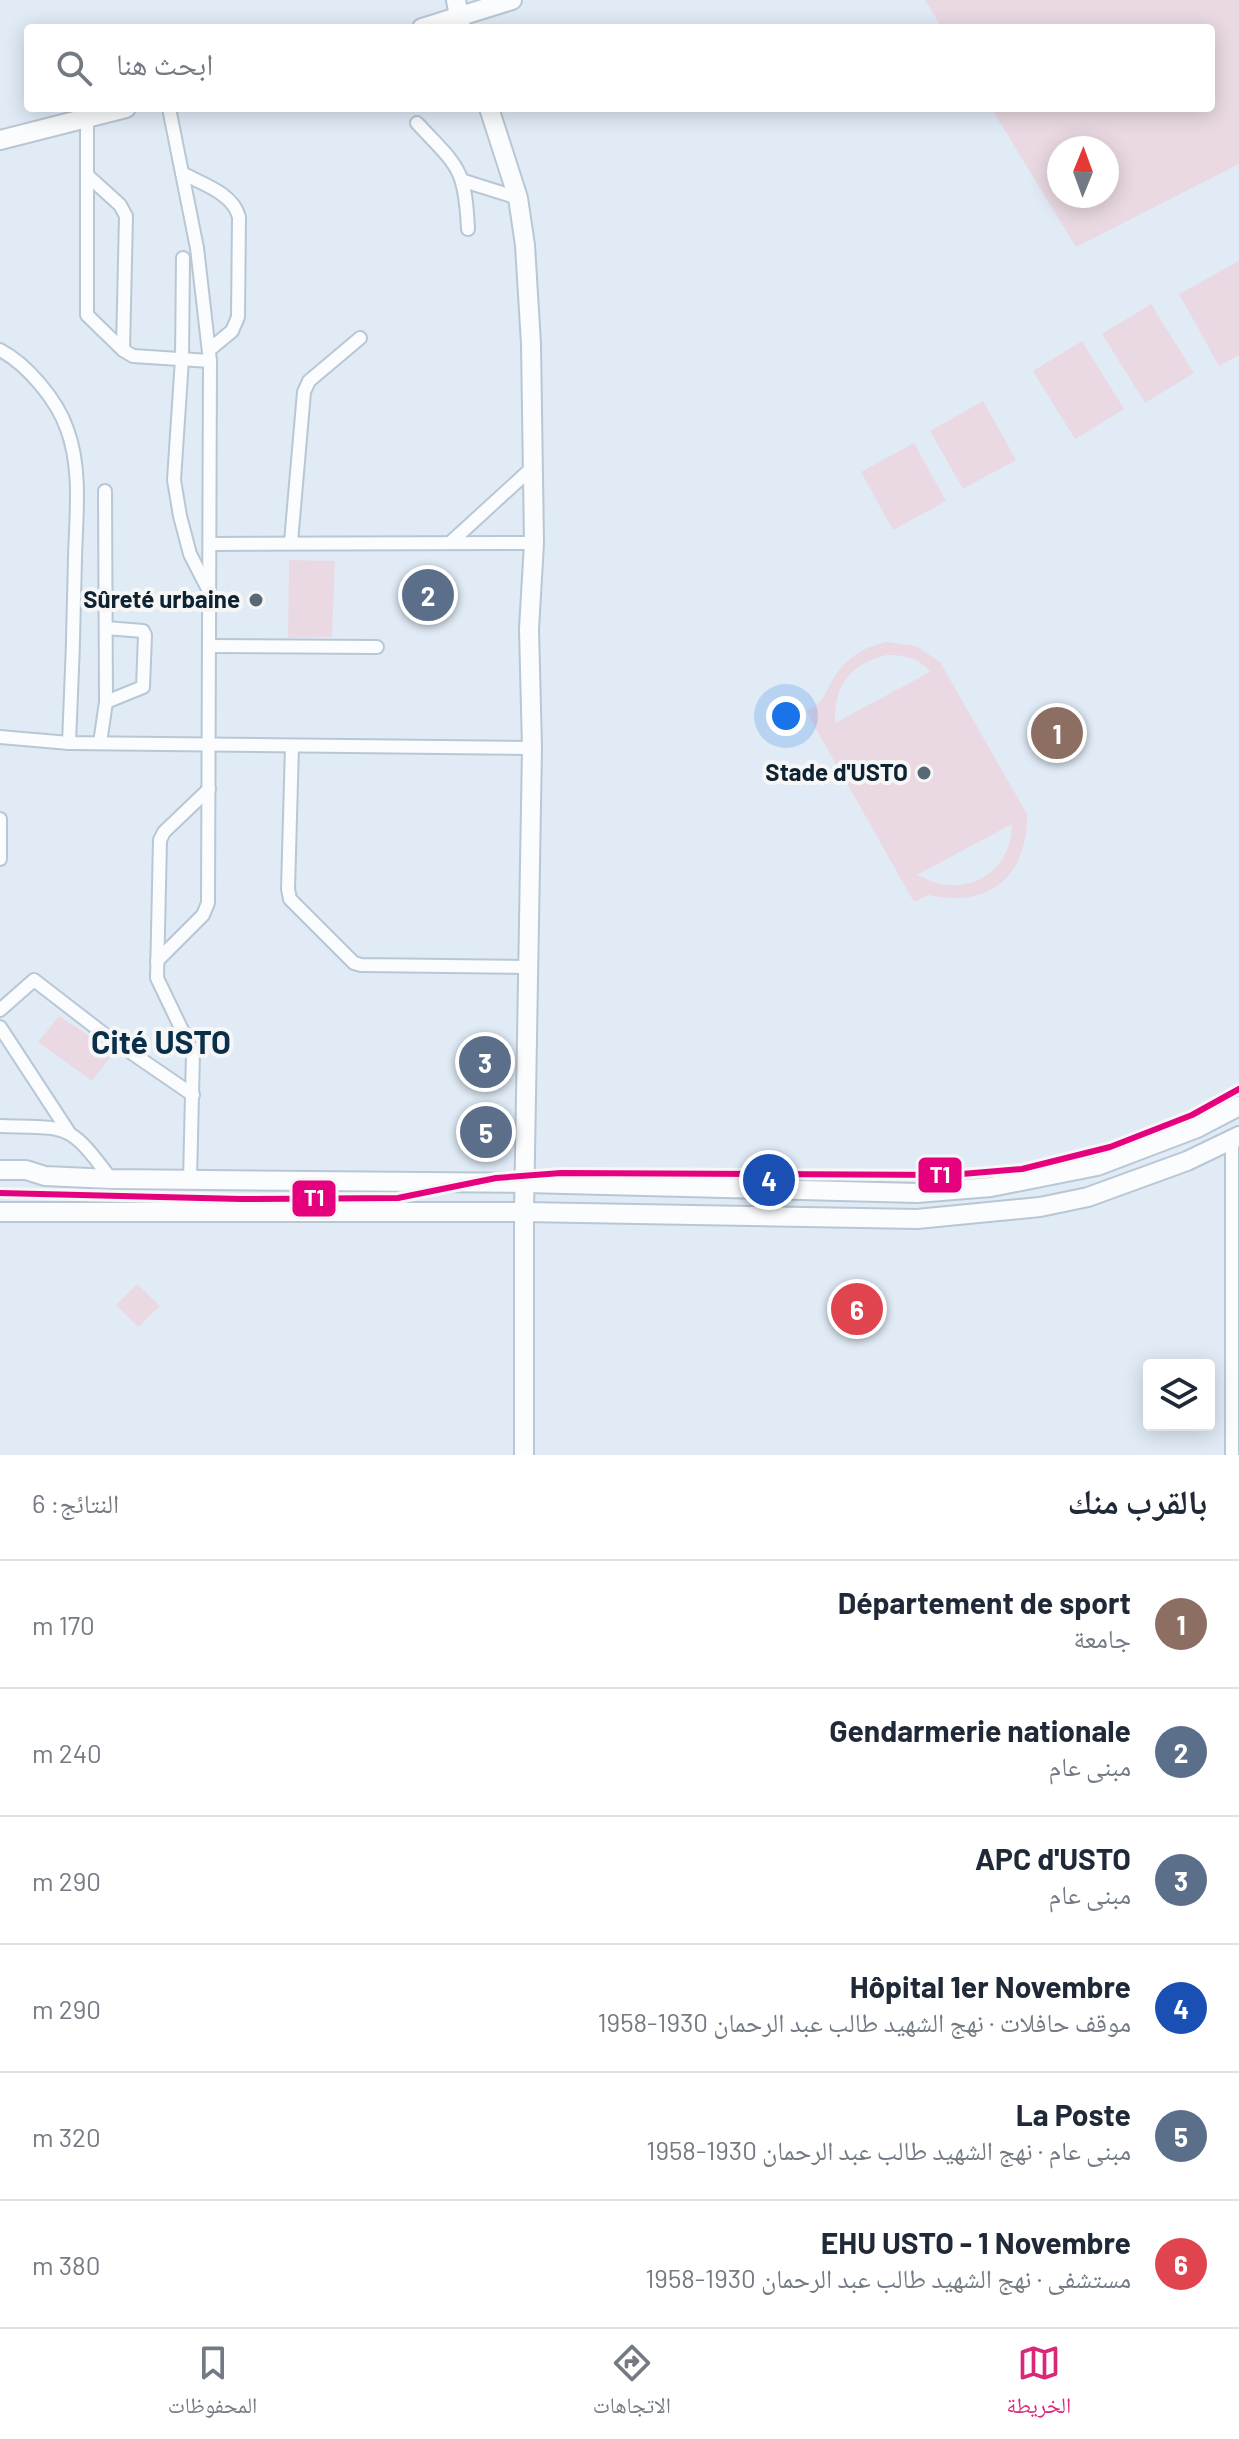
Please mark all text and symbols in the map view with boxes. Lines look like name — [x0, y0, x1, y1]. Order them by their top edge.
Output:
search box — [24, 24, 1215, 112]
text: ابحث هنا — [116, 45, 213, 81]
icon: search — [52, 46, 96, 90]
north arrow — [1047, 136, 1119, 208]
pin: 2 — [402, 565, 454, 625]
place label: Sûreté urbaine — [83, 584, 240, 613]
marker: Sûreté urbaine — [247, 591, 265, 609]
your location — [766, 696, 806, 736]
pin: 1 — [1031, 703, 1083, 763]
place label: Stade d'USTO — [765, 757, 908, 786]
marker: Stade d'USTO — [915, 764, 933, 782]
district label: Cité USTO — [91, 1022, 231, 1060]
pin: 3 — [459, 1032, 511, 1092]
pin: 5 — [460, 1102, 512, 1162]
pin: 4 — [743, 1150, 795, 1210]
line badge: T1 — [917, 1156, 963, 1194]
text: T1 — [930, 1161, 950, 1187]
line badge: T1 — [291, 1179, 337, 1218]
text: T1 — [304, 1184, 324, 1210]
pin: 6 — [831, 1279, 883, 1339]
map controls — [1143, 1359, 1215, 1431]
button: layers — [1143, 1359, 1215, 1431]
text: بالقرب منك — [1067, 1480, 1207, 1521]
text: النتائج: 6 — [32, 1487, 119, 1518]
text: Département de sport — [838, 1584, 1131, 1620]
text: 170 m — [32, 1609, 95, 1640]
text: 1 — [1176, 1609, 1186, 1640]
text: جامعة — [1074, 1622, 1131, 1653]
text: Gendarmerie nationale — [829, 1712, 1131, 1748]
text: 240 m — [32, 1737, 102, 1768]
text: 2 — [1174, 1737, 1188, 1768]
text: مبنى عام — [1048, 1750, 1131, 1781]
text: APC d'USTO — [975, 1840, 1131, 1876]
text: 290 m — [32, 1865, 101, 1896]
text: 3 — [1174, 1865, 1188, 1896]
text: مبنى عام — [1048, 1878, 1131, 1909]
text: Hôpital 1er Novembre — [850, 1968, 1131, 2004]
text: 290 m — [32, 1993, 101, 2024]
text: 4 — [1173, 1993, 1189, 2024]
text: موقف حافلات · نهج الشهيد طالب عبد الرحمان 1930-1958 — [598, 2006, 1131, 2037]
text: La Poste — [1016, 2096, 1131, 2132]
text: 320 m — [32, 2121, 101, 2152]
text: 5 — [1174, 2121, 1188, 2152]
text: مبنى عام · نهج الشهيد طالب عبد الرحمان 1930-1958 — [646, 2134, 1131, 2165]
text: EHU USTO - 1 Novembre — [821, 2224, 1131, 2260]
text: 380 m — [32, 2249, 100, 2280]
text: 6 — [1174, 2249, 1188, 2280]
text: مستشفى · نهج الشهيد طالب عبد الرحمان 1930-1958 — [645, 2262, 1131, 2293]
tab: المحفوظات — [168, 2341, 257, 2427]
tab: الاتجاهات — [593, 2341, 671, 2427]
tab: الخريطة — [1006, 2341, 1071, 2427]

